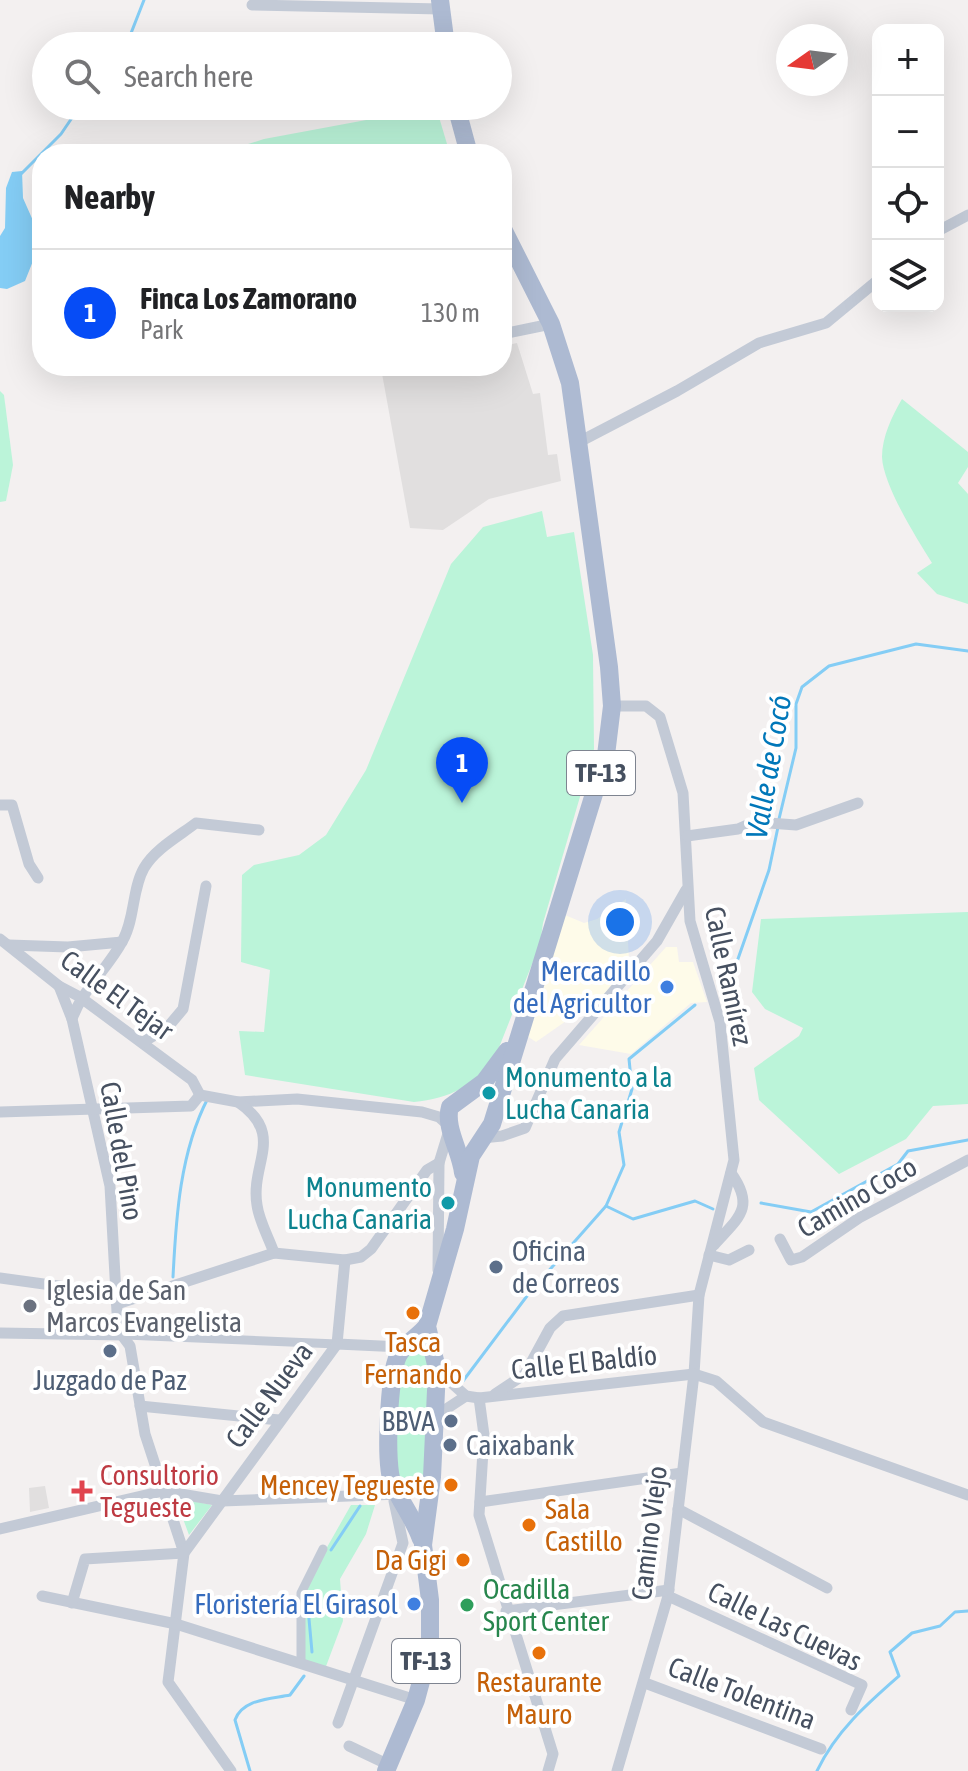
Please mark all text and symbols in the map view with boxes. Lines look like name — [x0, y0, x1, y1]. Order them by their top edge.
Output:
north arrow — [776, 24, 848, 96]
map controls — [872, 24, 944, 312]
button: + — [872, 24, 944, 96]
search box — [32, 32, 512, 120]
icon: search — [60, 54, 104, 98]
text: Search here — [124, 59, 253, 93]
button: − — [872, 96, 944, 168]
button: locate — [872, 168, 944, 240]
text: Nearby — [64, 177, 155, 216]
button: layers — [872, 240, 944, 312]
text: Finca Los Zamorano — [140, 281, 357, 315]
text: 1 — [84, 298, 96, 328]
text: 130 m — [421, 298, 480, 328]
text: Park — [140, 315, 183, 345]
water label: Valle de Cocó — [739, 692, 797, 842]
pin: 1 — [436, 737, 488, 803]
road number: TF-13 — [567, 751, 635, 795]
your location — [600, 902, 640, 942]
street label: Calle Ramírez — [699, 904, 759, 1048]
street label: Calle El Tejar — [55, 944, 180, 1047]
place label: Mercadillo del Agricultor — [513, 955, 652, 1019]
marker: Mercadillo del Agricultor — [658, 978, 676, 996]
place label: Monumento a la Lucha Canaria — [505, 1061, 673, 1125]
street label: Calle del Pino — [94, 1079, 150, 1223]
marker: Monumento a la Lucha Canaria — [480, 1084, 498, 1102]
street label: Camino Coco — [792, 1150, 922, 1244]
place label: Monumento Lucha Canaria — [287, 1171, 432, 1235]
marker: Monumento Lucha Canaria — [439, 1194, 457, 1212]
place label: Oficina de Correos — [512, 1235, 620, 1299]
marker: Oficina de Correos — [487, 1258, 505, 1276]
place label: Iglesia de San Marcos Evangelista — [46, 1274, 242, 1338]
marker: Iglesia de San Marcos Evangelista — [21, 1297, 39, 1315]
marker: Tasca Fernando — [404, 1304, 422, 1322]
place label: Tasca Fernando — [364, 1326, 462, 1390]
street label: Calle Nueva — [219, 1336, 319, 1454]
street label: Calle El Baldío — [510, 1338, 658, 1386]
marker: Juzgado de Paz — [101, 1342, 119, 1360]
place label: Juzgado de Paz — [33, 1364, 187, 1396]
place label: BBVA — [382, 1405, 435, 1437]
marker: BBVA — [442, 1412, 460, 1430]
place label: Caixabank — [466, 1429, 575, 1461]
marker: Caixabank — [441, 1436, 459, 1454]
place label: Consultorio Tegueste — [100, 1459, 219, 1523]
street label: Camino Viejo — [625, 1464, 673, 1602]
place label: Mencey Tegueste — [260, 1469, 435, 1501]
marker: Mencey Tegueste — [442, 1476, 460, 1494]
marker: Consultorio Tegueste — [71, 1480, 93, 1502]
place label: Sala Castillo — [545, 1493, 623, 1557]
marker: Sala Castillo — [520, 1516, 538, 1534]
place label: Da Gigi — [375, 1544, 447, 1576]
marker: Da Gigi — [454, 1551, 472, 1569]
place label: Ocadilla Sport Center — [483, 1573, 609, 1637]
street label: Calle Las Cuevas — [703, 1575, 867, 1677]
place label: Floristería El Girasol — [194, 1588, 399, 1620]
marker: Floristería El Girasol — [405, 1595, 423, 1613]
marker: Ocadilla Sport Center — [458, 1596, 476, 1614]
road number: TF-13 — [392, 1639, 460, 1683]
marker: Restaurante Mauro — [530, 1644, 548, 1662]
street label: Calle Tolentina — [664, 1650, 820, 1736]
place label: Restaurante Mauro — [476, 1666, 602, 1730]

